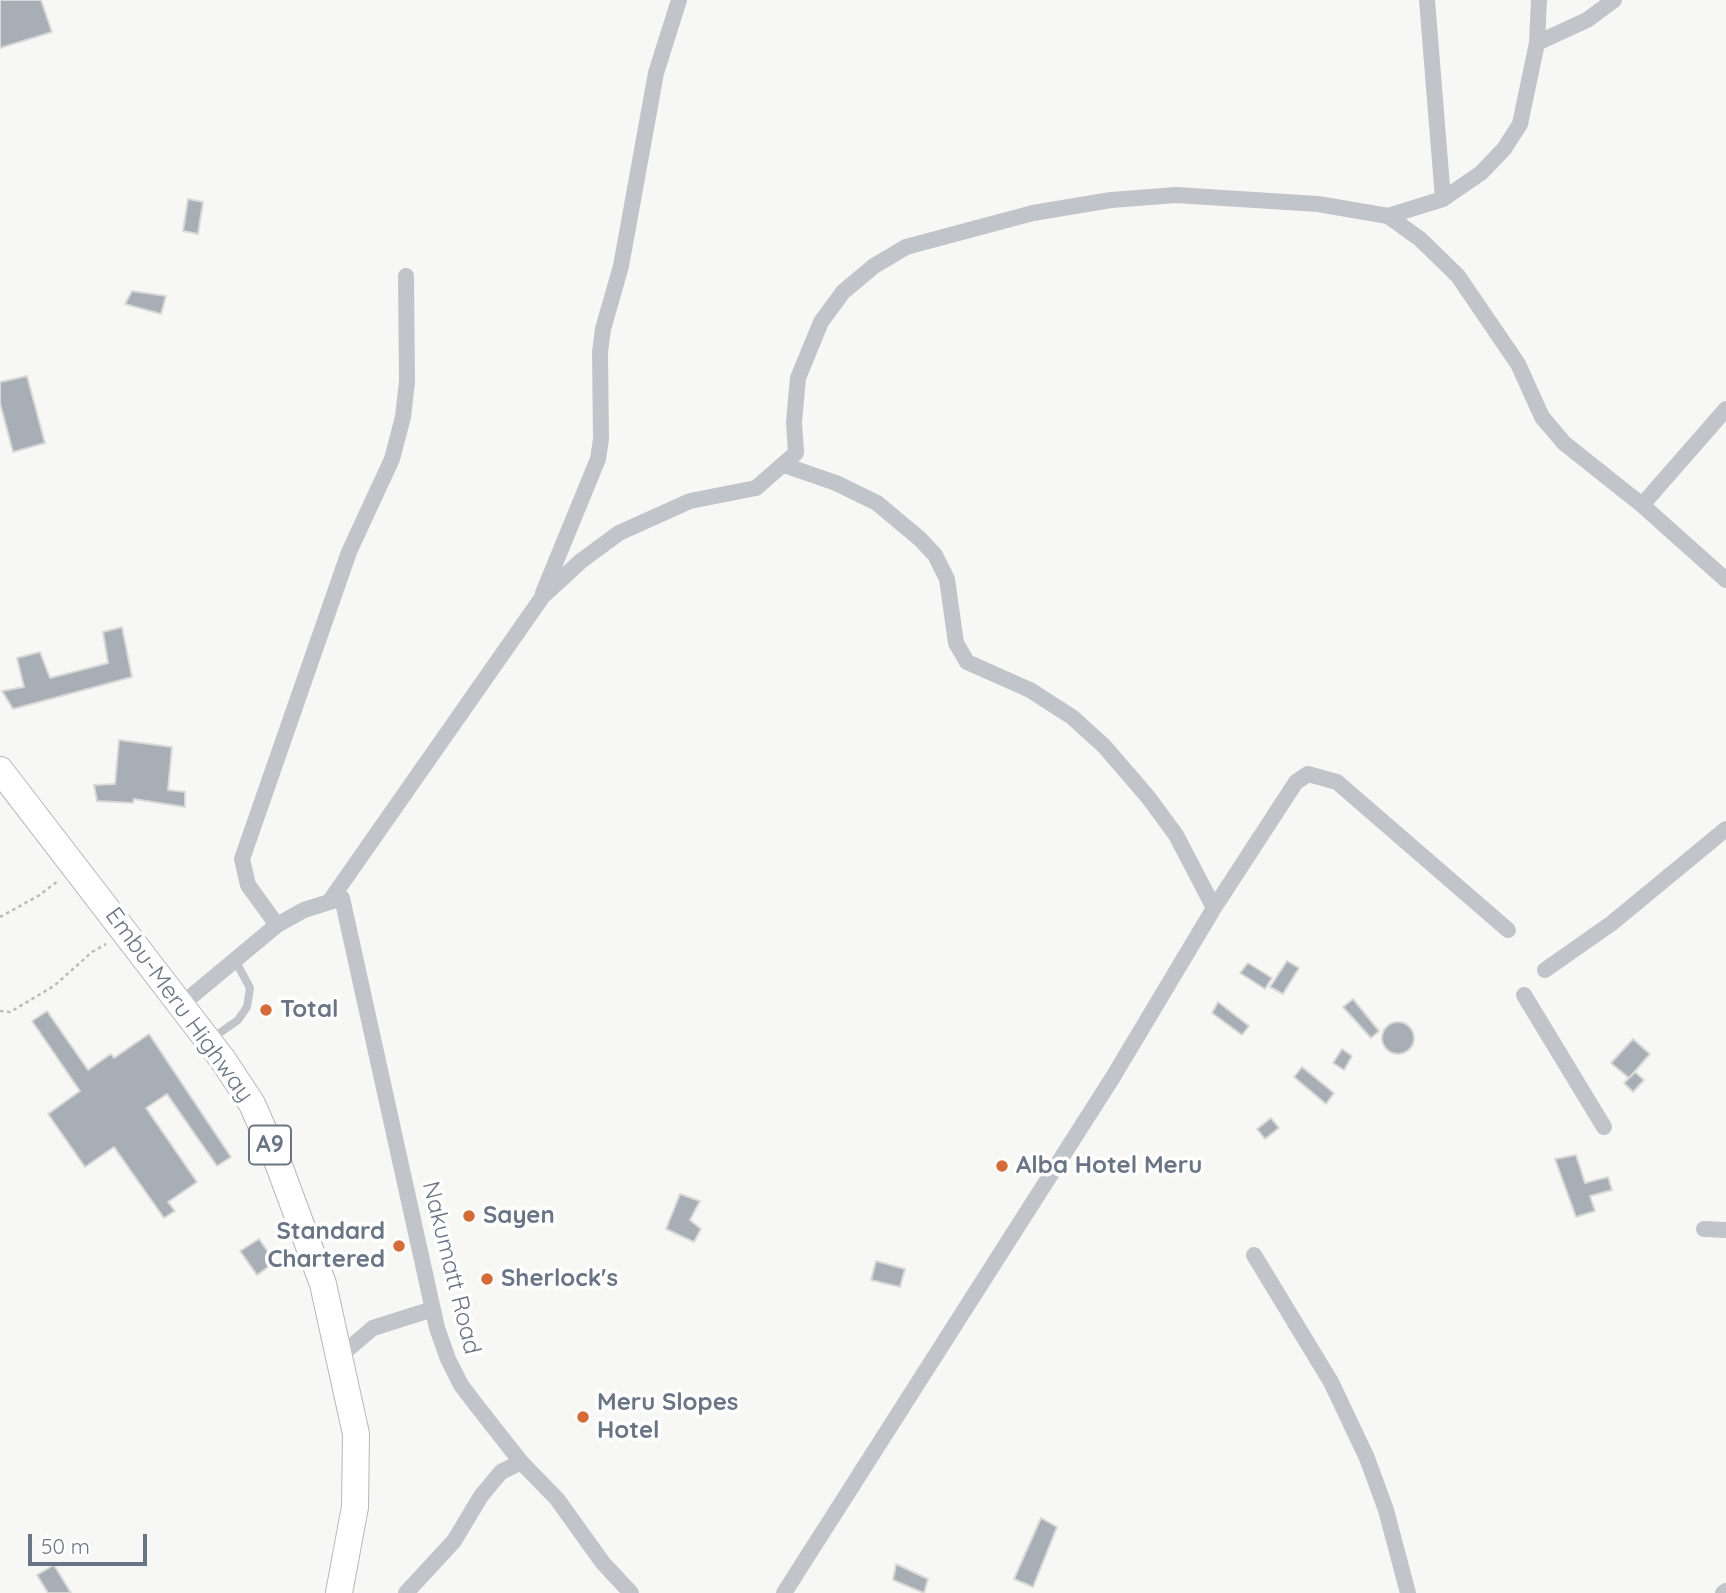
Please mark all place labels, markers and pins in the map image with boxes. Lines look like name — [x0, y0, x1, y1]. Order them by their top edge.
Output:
place label: Total — [280, 996, 338, 1024]
marker: Total — [258, 1002, 274, 1018]
place label: Alba Hotel Meru — [1016, 1152, 1202, 1180]
marker: Alba Hotel Meru — [994, 1158, 1010, 1174]
place label: Sayen — [483, 1202, 555, 1230]
marker: Sayen — [461, 1208, 477, 1224]
place label: Standard Chartered — [267, 1218, 385, 1274]
marker: Standard Chartered — [391, 1238, 407, 1254]
place label: Sherlock's — [501, 1265, 618, 1293]
marker: Sherlock's — [479, 1271, 495, 1287]
place label: Meru Slopes Hotel — [597, 1389, 738, 1445]
marker: Meru Slopes Hotel — [575, 1409, 591, 1425]

